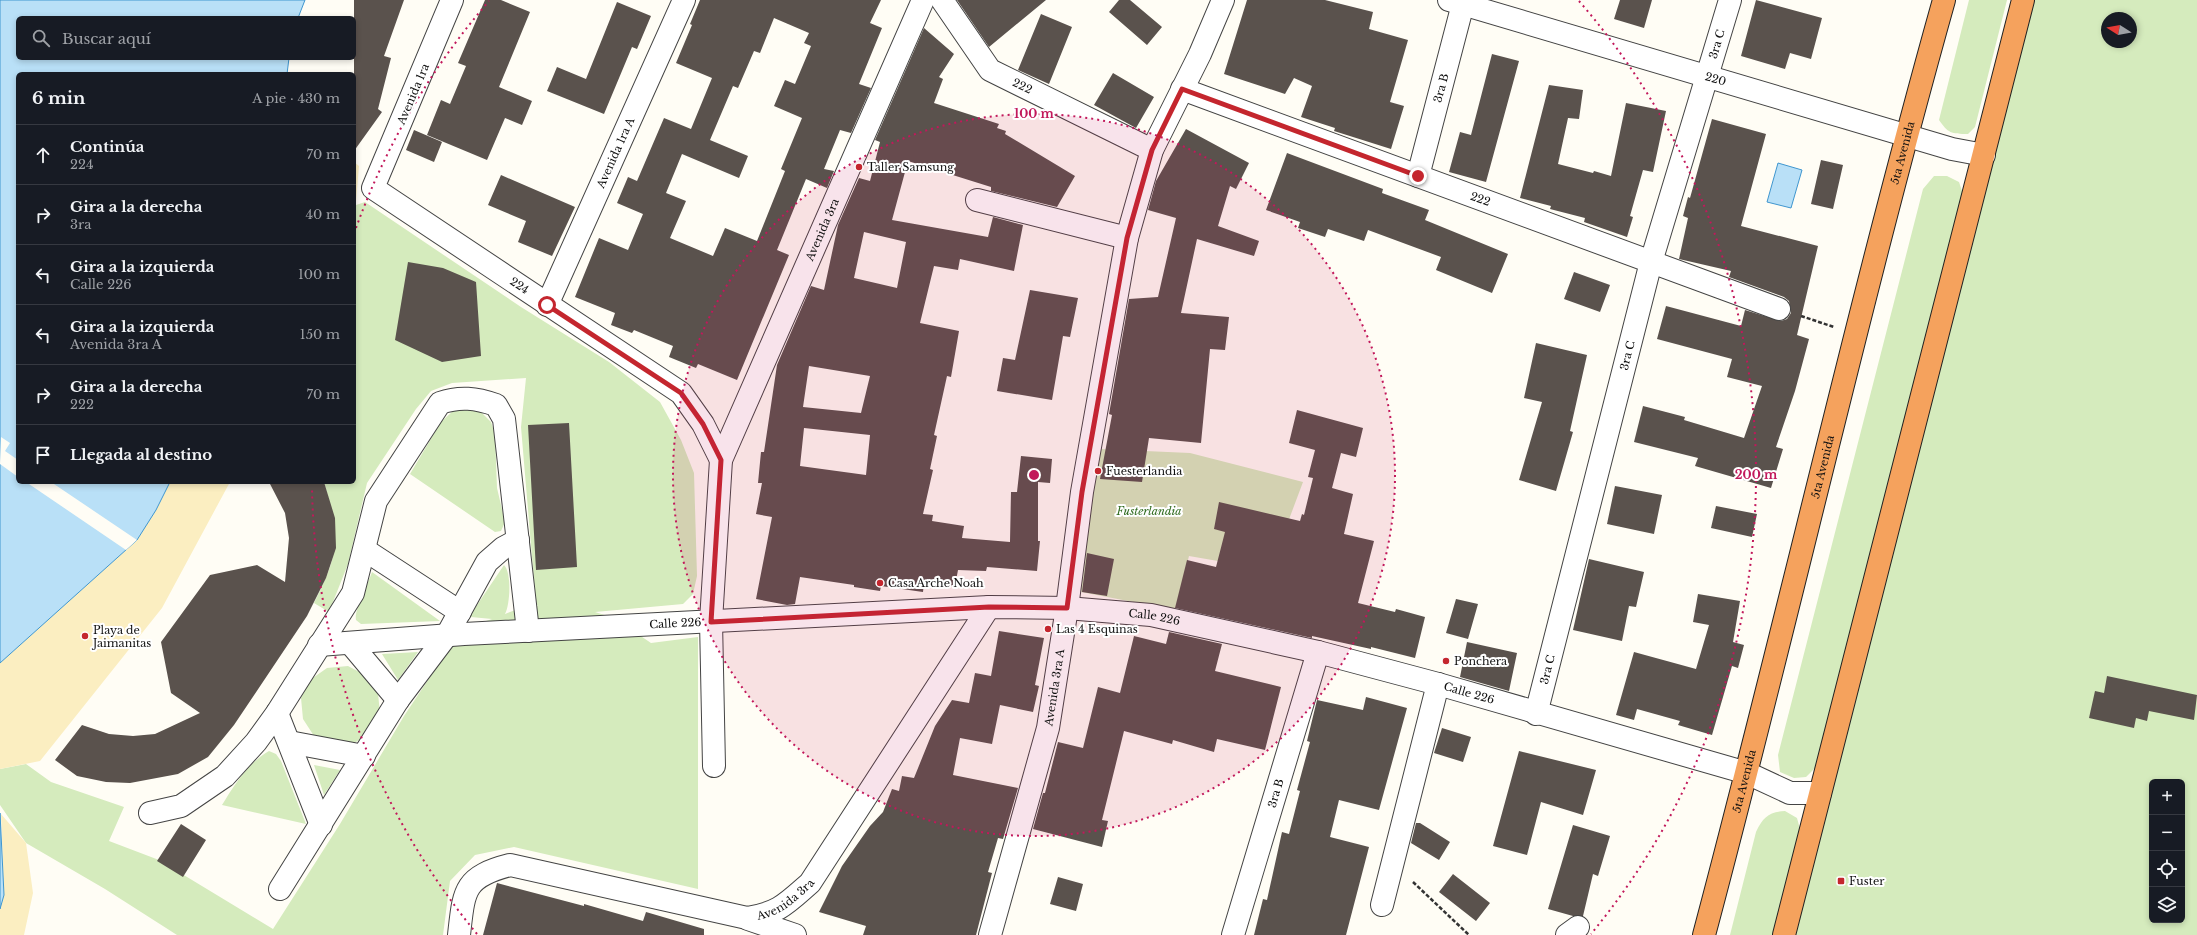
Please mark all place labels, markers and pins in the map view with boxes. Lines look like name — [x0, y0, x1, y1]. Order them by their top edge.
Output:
place label: Taller Samsung — [867, 160, 954, 174]
marker: Taller Samsung — [854, 162, 864, 172]
place label: Fuesterlandia — [1106, 464, 1183, 478]
marker: Fuesterlandia — [1093, 466, 1103, 476]
centre of rings — [1027, 468, 1041, 482]
place label: Casa Arche Noah — [888, 576, 984, 590]
marker: Casa Arche Noah — [875, 578, 885, 588]
place label: Las 4 Esquinas — [1056, 622, 1138, 636]
place label: Playa de Jaimanitas — [91, 623, 151, 650]
marker: Las 4 Esquinas — [1043, 624, 1053, 634]
marker: Playa de Jaimanitas — [80, 631, 90, 641]
place label: Ponchera — [1454, 654, 1508, 668]
marker: Ponchera — [1441, 656, 1451, 666]
place label: Fuster — [1849, 874, 1885, 888]
marker: Fuster — [1836, 876, 1846, 886]

